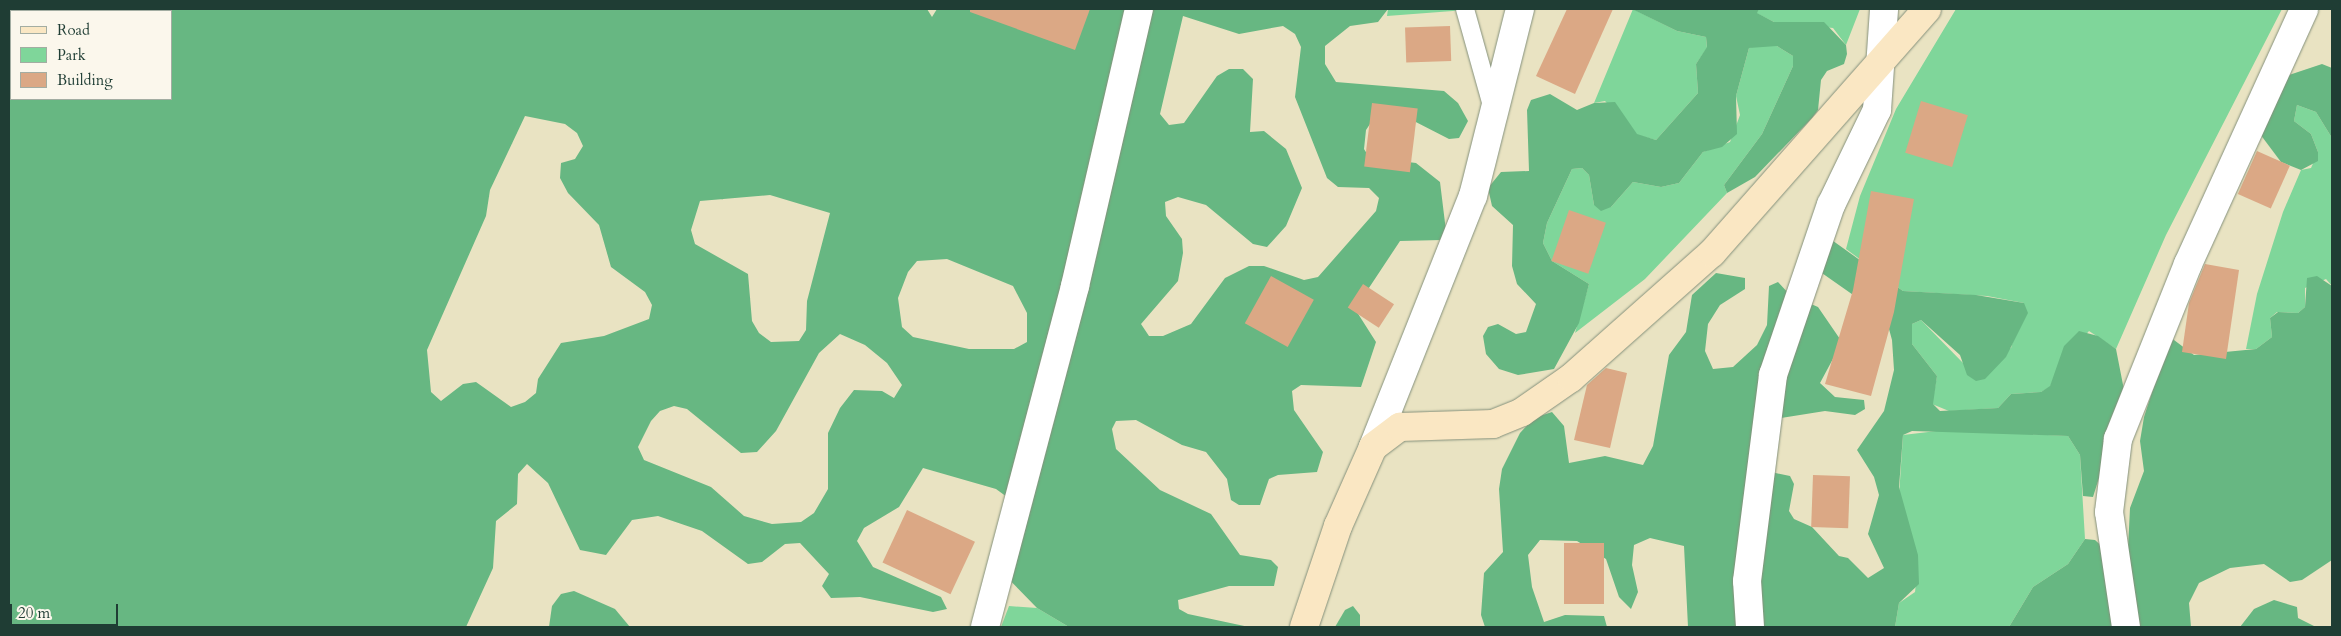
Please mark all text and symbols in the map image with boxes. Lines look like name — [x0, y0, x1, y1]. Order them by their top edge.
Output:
legend — [10, 10, 172, 100]
text: Road — [57, 20, 90, 40]
text: Park — [57, 45, 86, 65]
text: Building — [57, 70, 113, 90]
scale bar — [12, 594, 120, 626]
text: 20 m — [18, 603, 50, 623]

